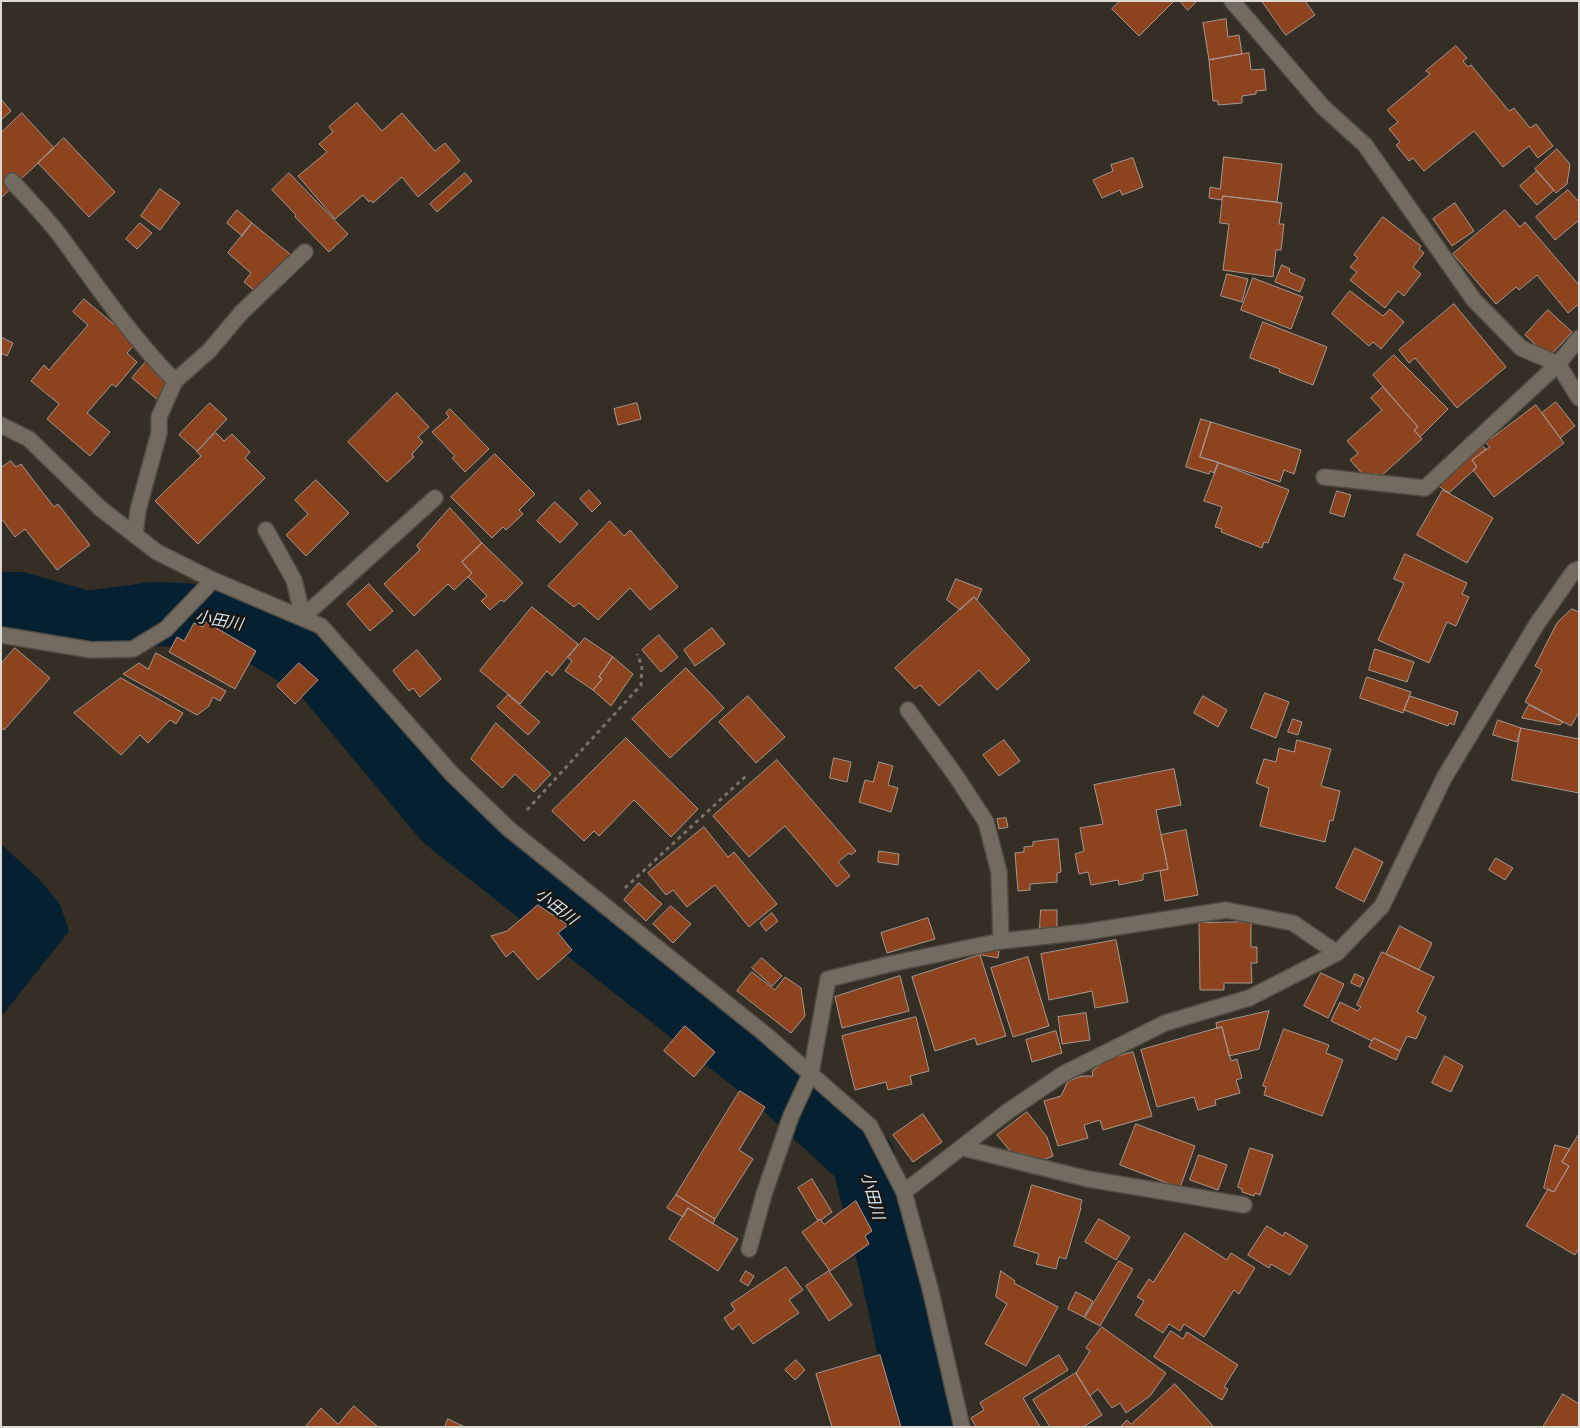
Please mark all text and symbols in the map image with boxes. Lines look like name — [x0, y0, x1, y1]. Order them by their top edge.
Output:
water label: 小田川 — [194, 607, 244, 635]
water label: 小田川 — [531, 885, 581, 929]
water label: 小田川 — [857, 1170, 887, 1222]

